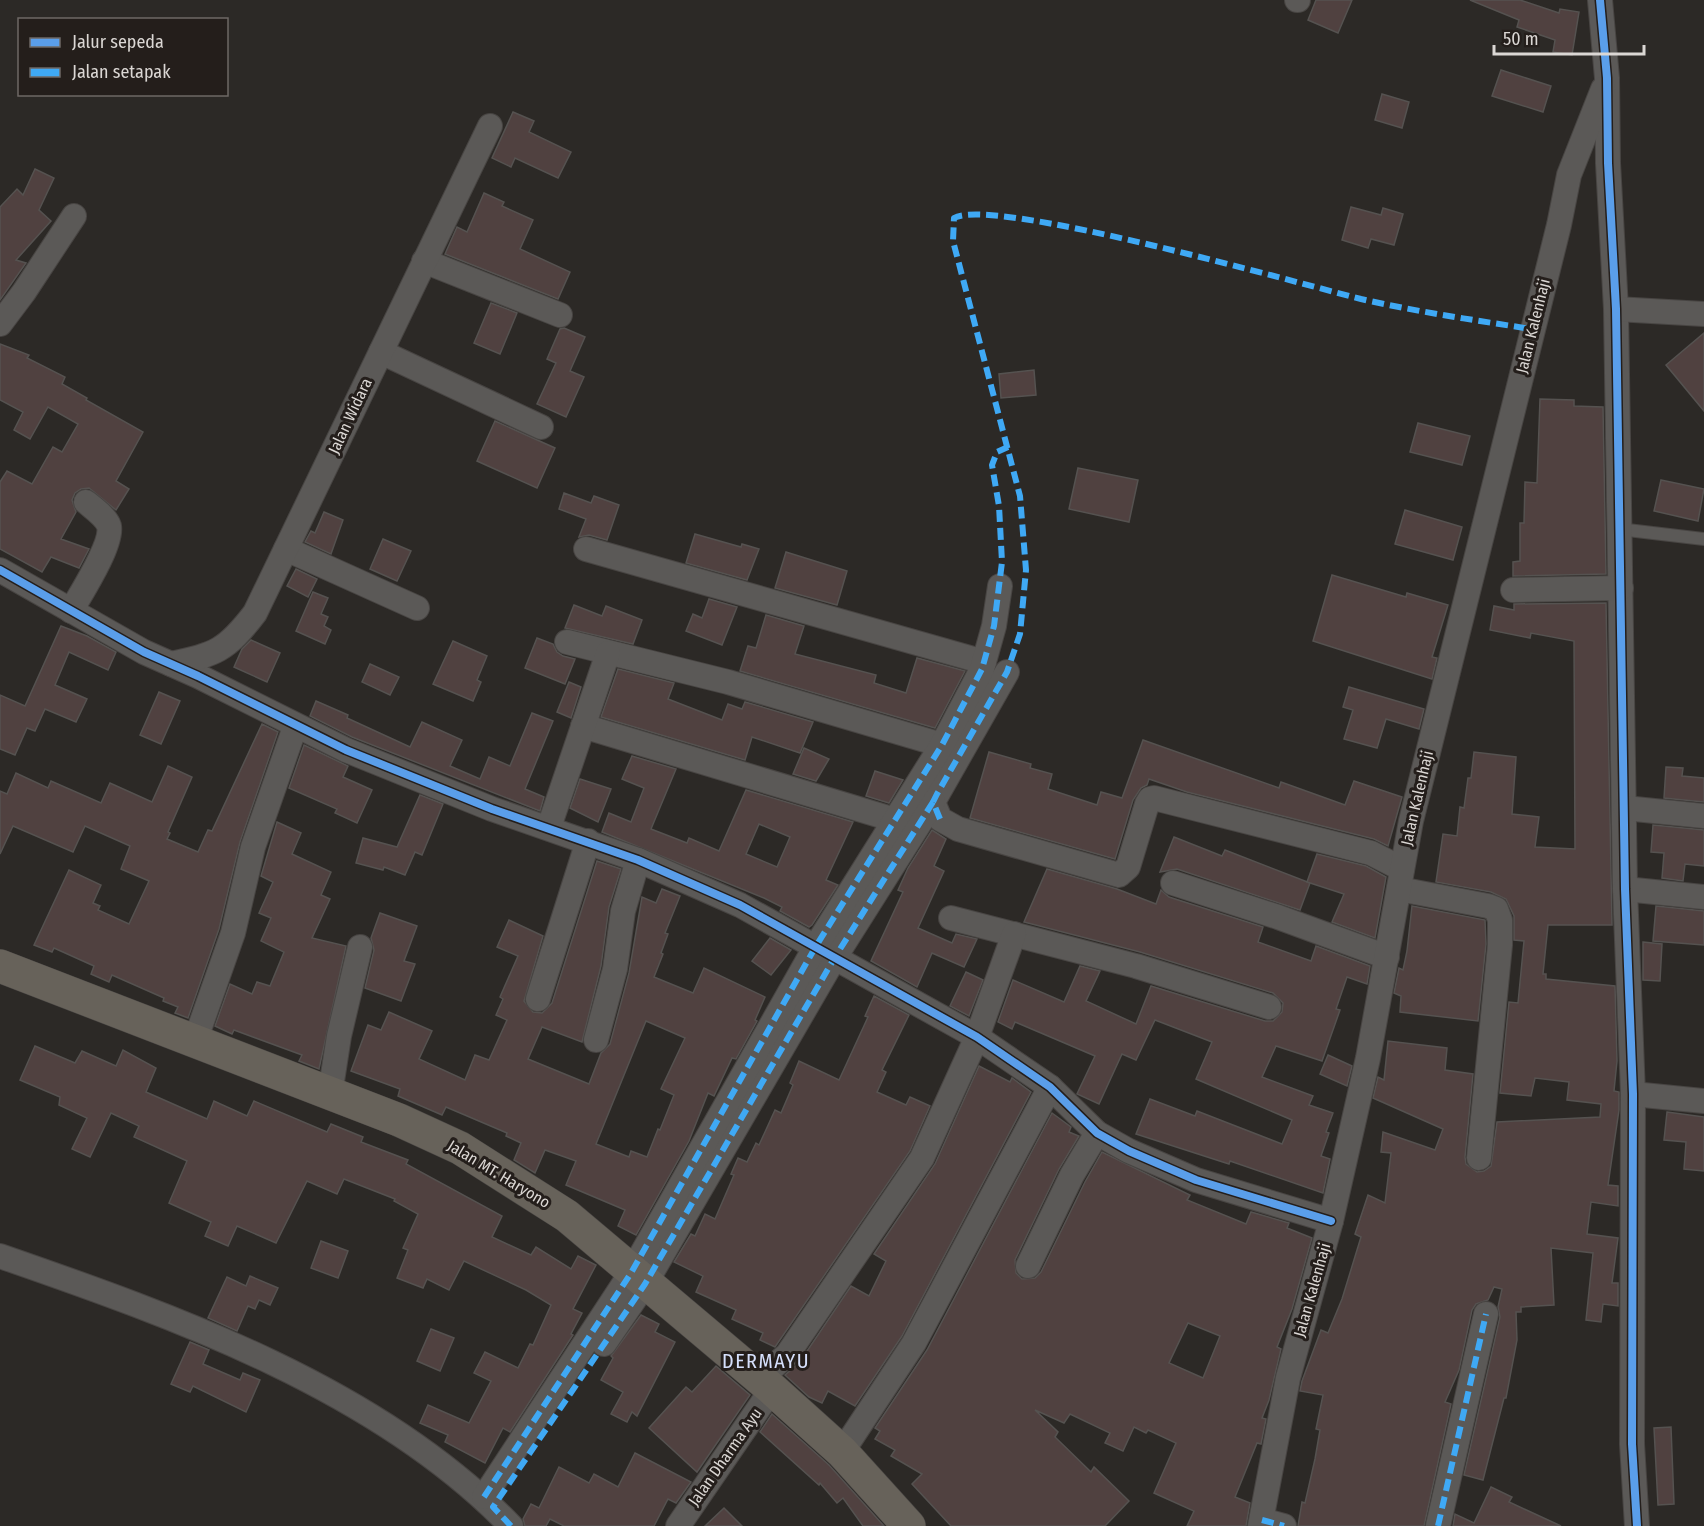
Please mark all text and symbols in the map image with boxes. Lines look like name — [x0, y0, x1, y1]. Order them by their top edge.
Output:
legend — [18, 18, 228, 96]
scale bar — [1494, 18, 1644, 56]
text: 50 m — [1503, 28, 1539, 50]
text: Jalur sepeda — [72, 31, 164, 53]
text: Jalan setapak — [72, 61, 171, 83]
street label: Jalan Kalenhaji — [1512, 277, 1554, 375]
street label: Jalan Widara — [324, 375, 376, 457]
street label: Jalan Kalenhaji — [1397, 749, 1437, 847]
street label: Jalan MT. Haryono — [444, 1136, 554, 1212]
street label: Jalan Kalenhaji — [1290, 1241, 1334, 1339]
district label: DERMAYU — [722, 1349, 810, 1373]
street label: Jalan Dharma Ayu — [684, 1404, 766, 1510]

